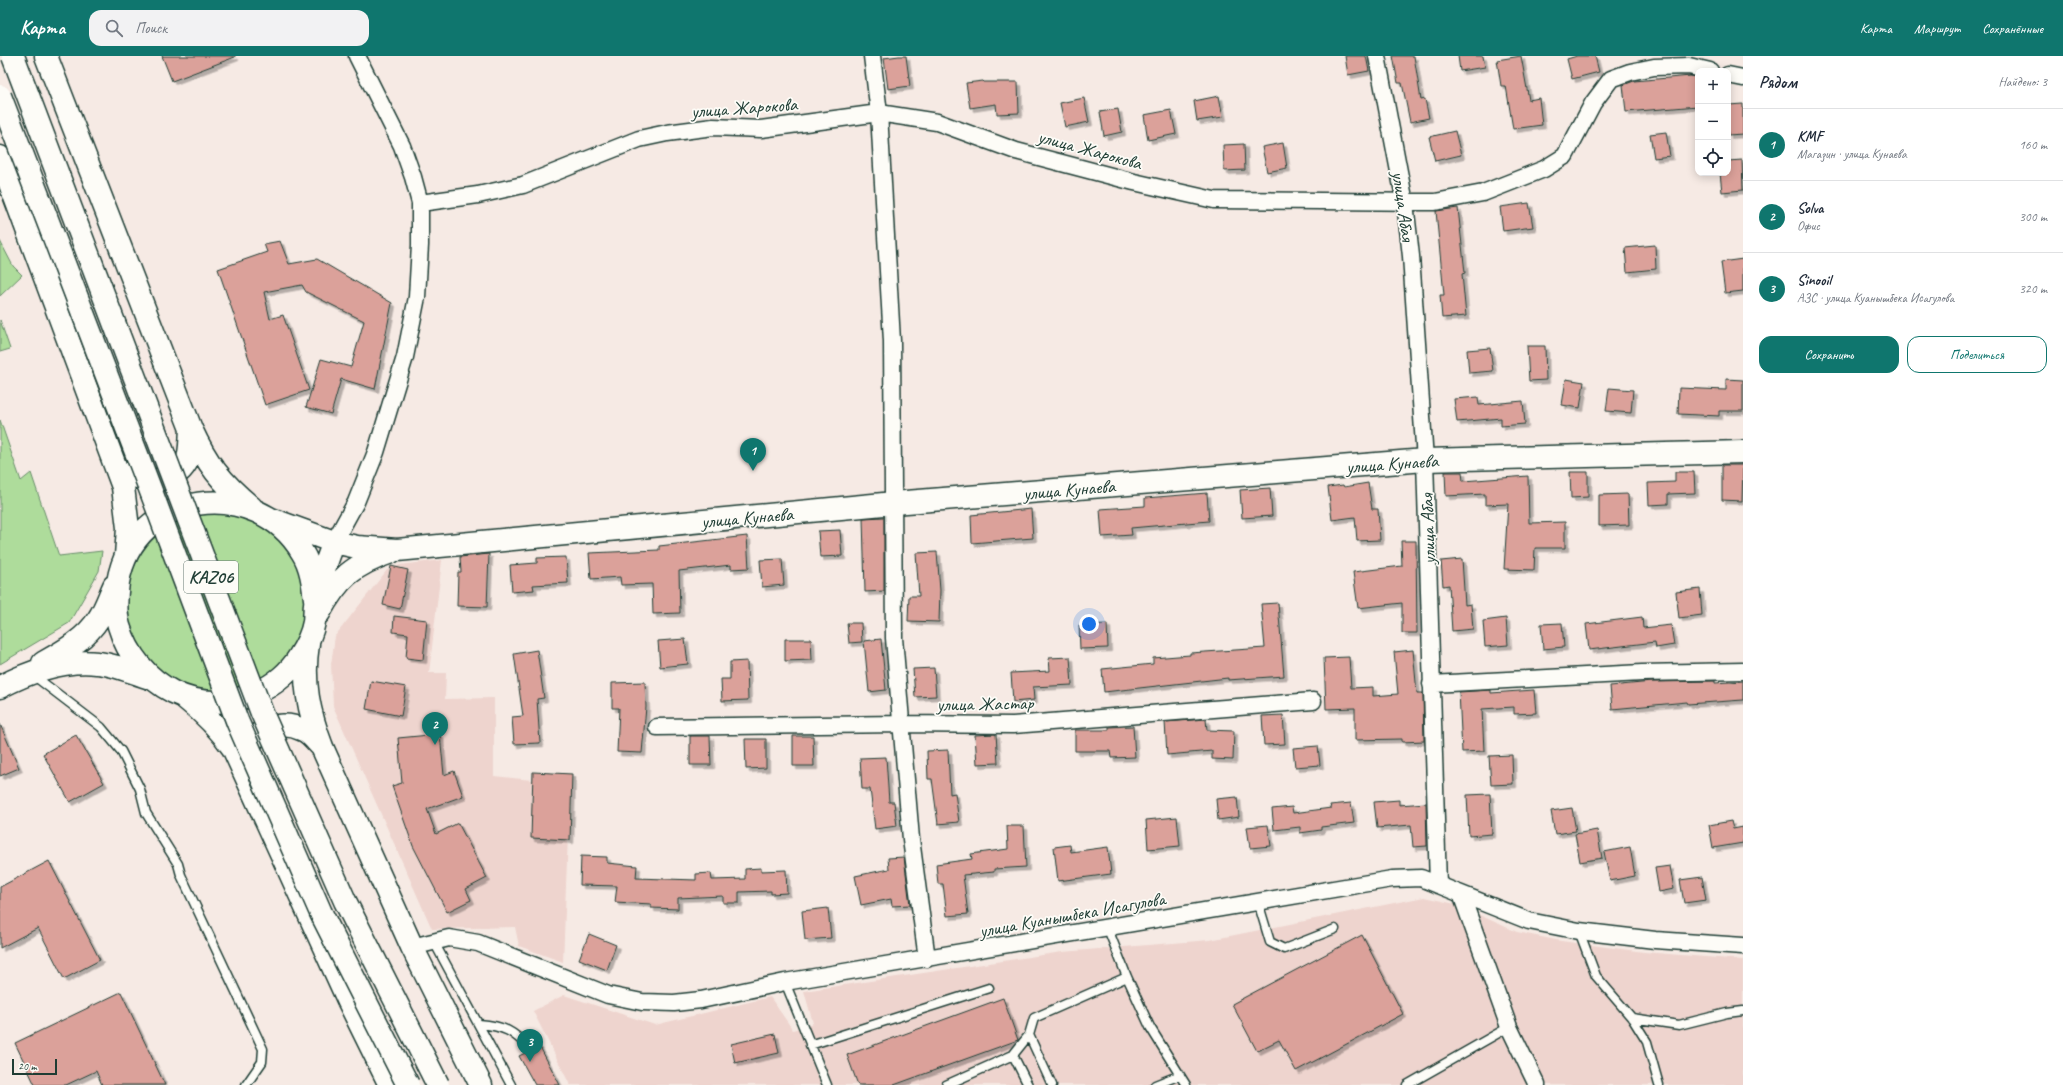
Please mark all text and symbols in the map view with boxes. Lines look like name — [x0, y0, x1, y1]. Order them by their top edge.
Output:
search box — [89, 10, 369, 46]
text: Карта — [20, 16, 65, 40]
icon: search — [103, 17, 125, 39]
text: Поиск — [135, 19, 167, 38]
text: Карта — [1860, 20, 1892, 37]
text: Маршрут — [1914, 20, 1960, 37]
text: Сохранённые — [1982, 20, 2043, 37]
map controls — [1695, 68, 1731, 176]
button: + — [1695, 68, 1731, 104]
text: Рядом — [1759, 72, 1797, 93]
text: Найдено: 3 — [1999, 74, 2047, 90]
street label: улица Жарокова — [689, 92, 800, 124]
button: − — [1695, 104, 1731, 140]
street label: улица Жарокова — [1034, 124, 1146, 176]
text: KMF — [1797, 127, 1823, 146]
text: 1 — [1769, 137, 1775, 153]
text: 160 m — [2019, 137, 2047, 153]
button: locate — [1695, 140, 1731, 176]
text: Магазин · улица Кунаева — [1797, 146, 1907, 162]
street label: улица Абая — [1386, 169, 1420, 245]
text: Solva — [1797, 199, 1824, 218]
text: 2 — [1769, 209, 1775, 225]
text: 300 m — [2019, 209, 2047, 225]
text: Офис — [1797, 218, 1820, 234]
text: Sinooil — [1797, 271, 1831, 290]
text: 3 — [1769, 281, 1775, 297]
text: 320 m — [2019, 281, 2047, 297]
text: АЗС · улица Куанышбека Исагулова — [1797, 290, 1954, 306]
button: Сохранить — [1759, 336, 1899, 373]
button: Поделиться — [1907, 336, 2047, 373]
pin: 1 — [740, 438, 766, 471]
street label: улица Кунаева — [1344, 449, 1441, 479]
street label: улица Кунаева — [1021, 474, 1118, 506]
street label: улица Абая — [1415, 491, 1441, 566]
street label: улица Кунаева — [699, 502, 796, 534]
road number: KАZ06 — [184, 561, 238, 593]
your location — [1079, 614, 1099, 634]
street label: улица Жастар — [935, 691, 1035, 717]
pin: 2 — [422, 712, 448, 745]
street label: улица Куанышбека Исагулова — [976, 886, 1169, 943]
pin: 3 — [517, 1029, 543, 1062]
scale bar — [12, 1057, 57, 1076]
text: 20 m — [18, 1059, 37, 1073]

